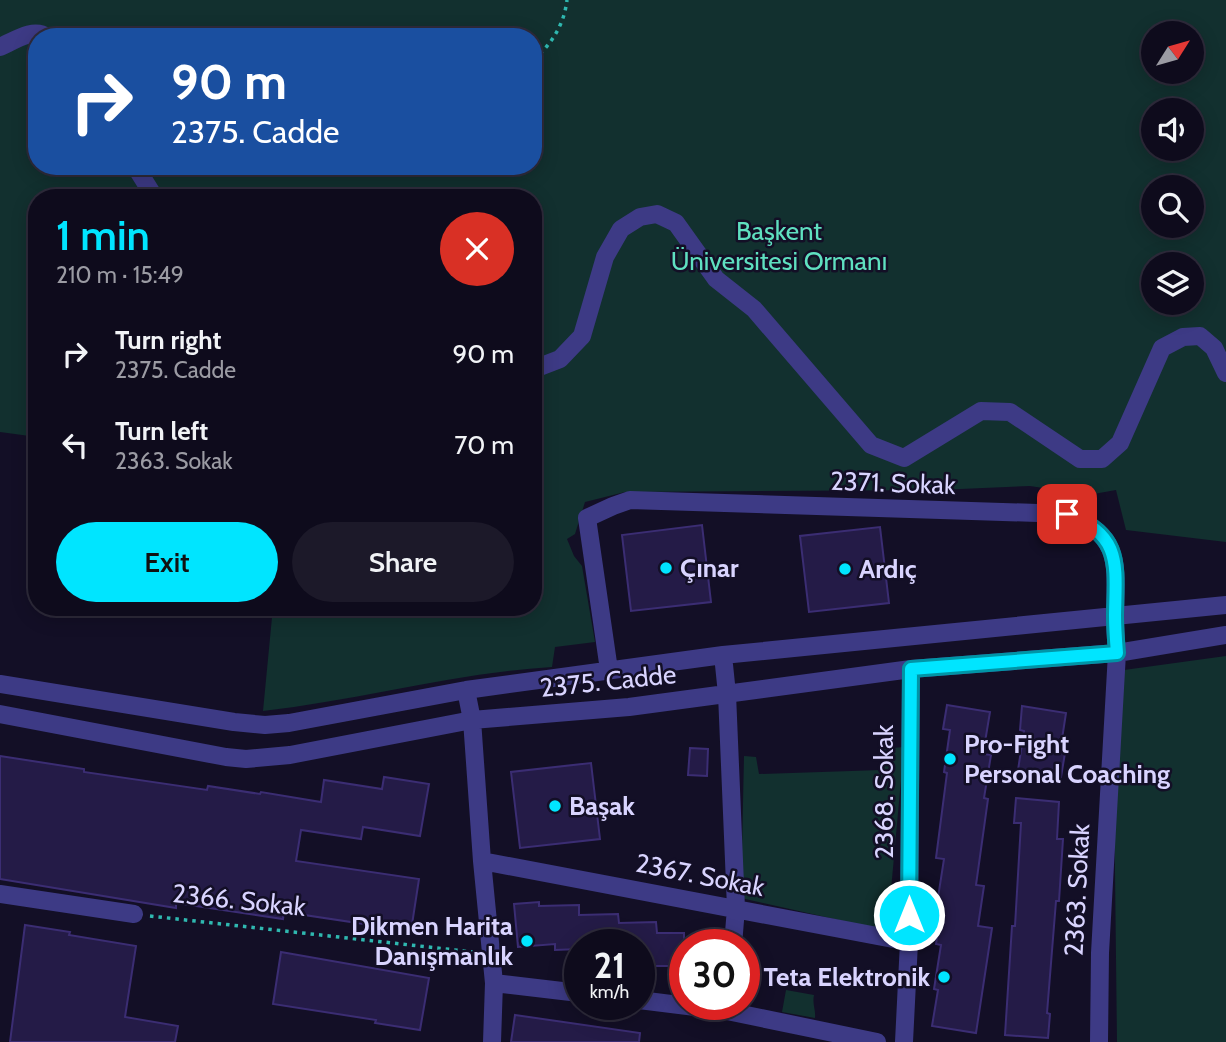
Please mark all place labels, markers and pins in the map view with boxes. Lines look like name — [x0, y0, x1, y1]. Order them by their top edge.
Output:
pin — [1037, 484, 1097, 544]
place label: Çınar — [680, 552, 739, 584]
place label: Ardıç — [859, 553, 917, 585]
marker: Çınar — [658, 560, 674, 576]
marker: Ardıç — [837, 561, 853, 577]
place label: Pro-Fight Personal Coaching — [964, 728, 1170, 790]
marker: Pro-Fight Personal Coaching — [942, 751, 958, 767]
place label: Başak — [569, 790, 635, 822]
marker: Başak — [547, 798, 563, 814]
place label: Dikmen Harita Danışmanlık — [351, 910, 513, 972]
marker: Dikmen Harita Danışmanlık — [519, 933, 535, 949]
place label: Teta Elektronik — [764, 961, 930, 993]
marker: Teta Elektronik — [936, 969, 952, 985]

